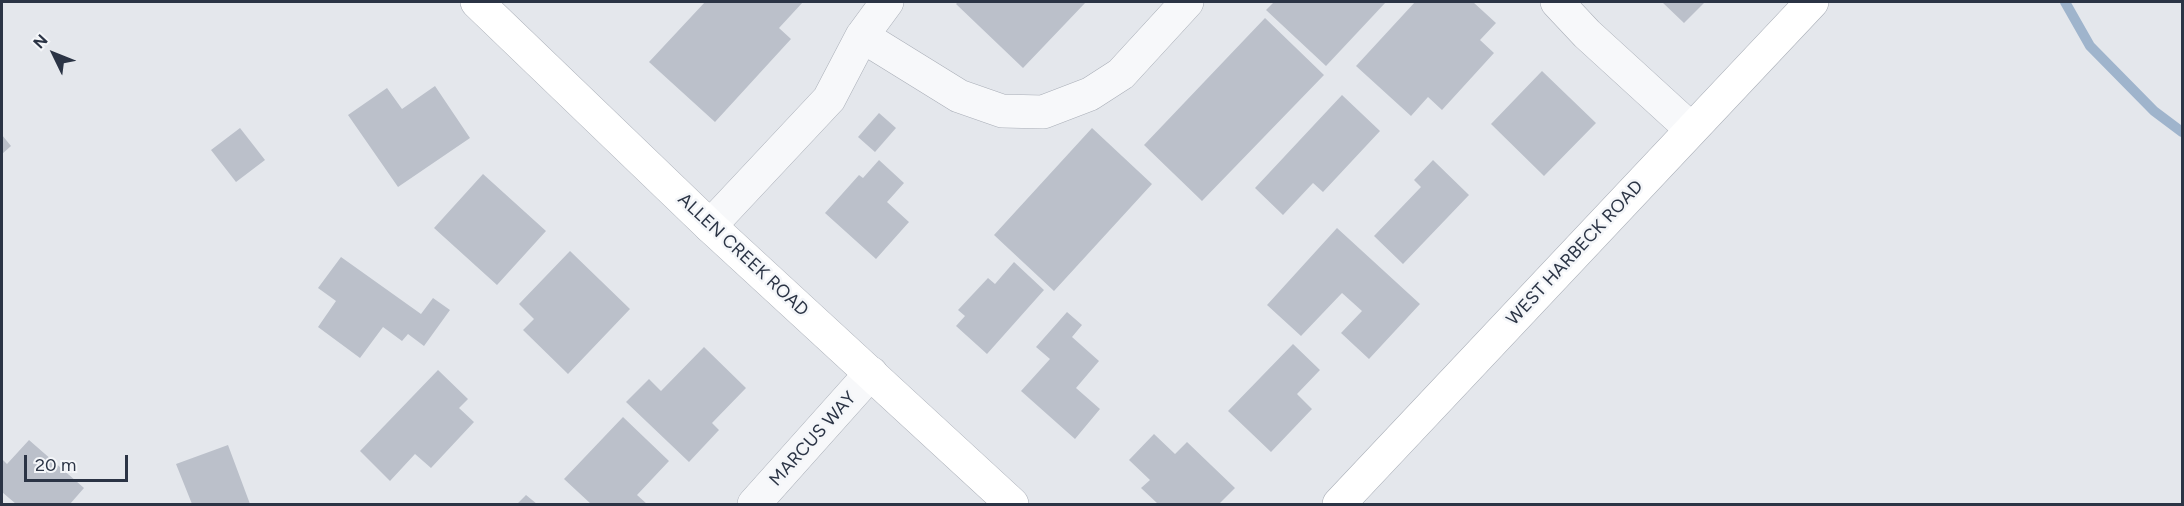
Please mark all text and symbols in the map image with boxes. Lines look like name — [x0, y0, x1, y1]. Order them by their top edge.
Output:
north arrow — [24, 24, 84, 84]
text: N — [29, 30, 52, 52]
street label: WEST HARBECK ROAD — [1502, 176, 1648, 330]
street label: ALLEN CREEK ROAD — [673, 189, 813, 321]
street label: MARCUS WAY — [765, 387, 861, 491]
scale bar — [27, 443, 130, 481]
text: 20 m — [35, 454, 76, 476]

